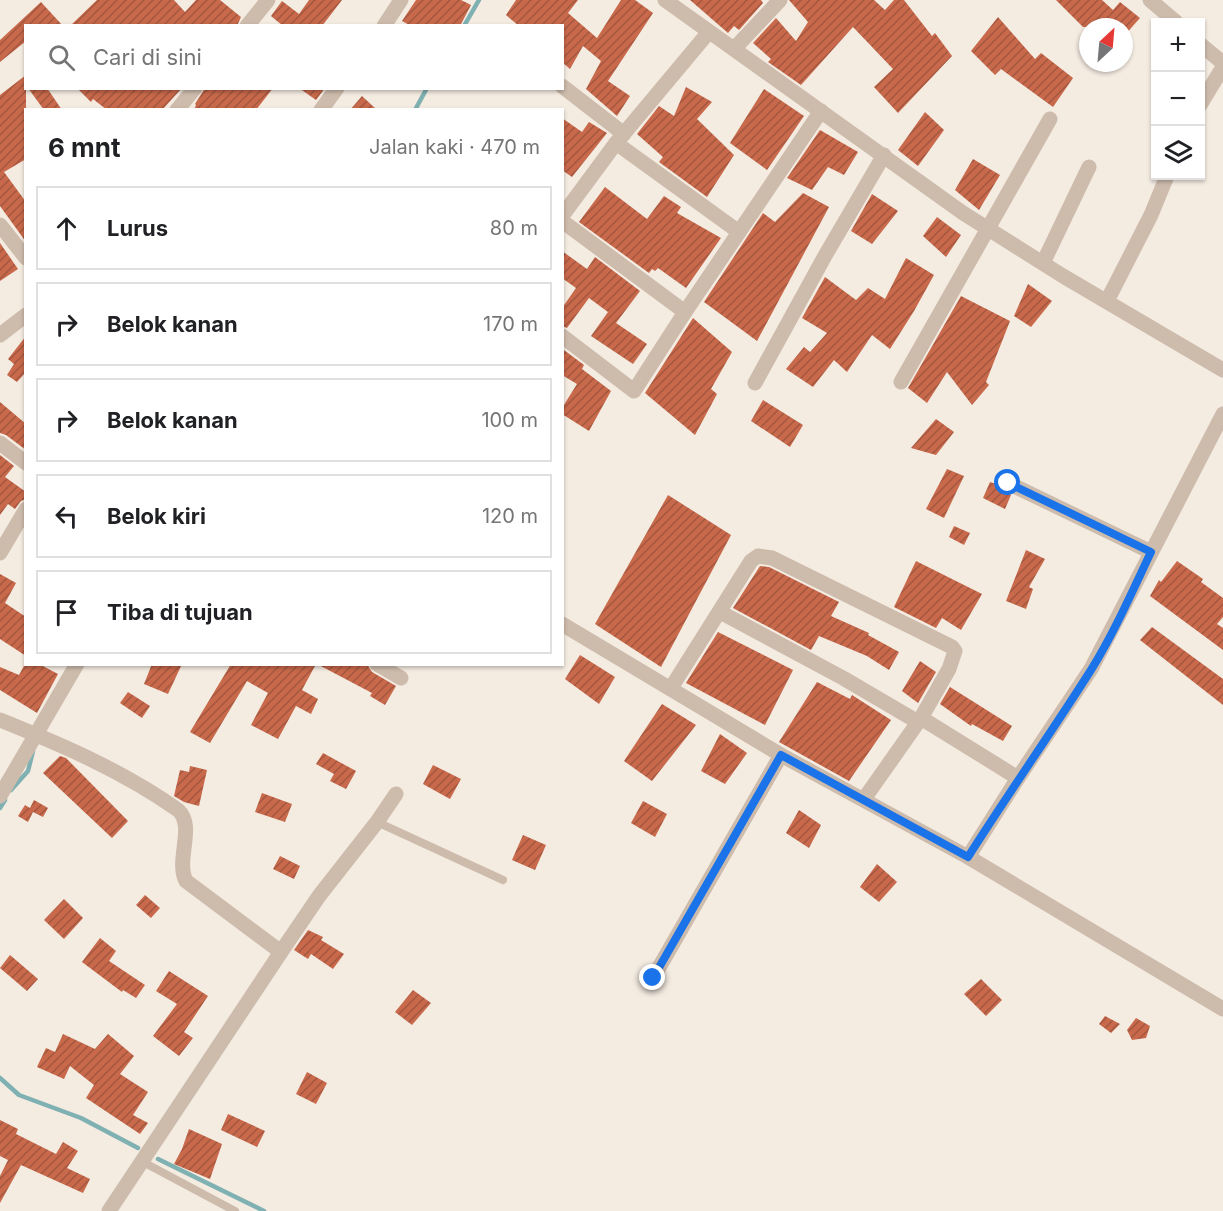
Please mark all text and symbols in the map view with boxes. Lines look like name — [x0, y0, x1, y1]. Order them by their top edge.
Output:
north arrow — [1079, 18, 1133, 72]
map controls — [1151, 18, 1205, 180]
button: + — [1151, 18, 1205, 72]
search box — [24, 24, 564, 90]
icon: search — [45, 41, 78, 74]
text: Cari di sini — [93, 44, 202, 70]
button: − — [1151, 72, 1205, 126]
button: layers — [1151, 126, 1205, 180]
text: 6 mnt — [48, 132, 120, 163]
text: Jalan kaki · 470 m — [369, 135, 540, 159]
icon: ahead — [50, 212, 83, 245]
text: Lurus — [107, 215, 168, 241]
text: 80 m — [490, 216, 538, 240]
icon: right — [50, 308, 83, 341]
text: Belok kanan — [107, 311, 238, 337]
text: 170 m — [483, 312, 538, 336]
icon: right — [50, 404, 83, 437]
text: Belok kanan — [107, 407, 238, 433]
text: 100 m — [481, 408, 538, 432]
route start — [994, 469, 1020, 495]
icon: left — [50, 500, 83, 533]
text: Belok kiri — [107, 503, 206, 529]
text: 120 m — [482, 504, 538, 528]
icon: arrive — [50, 596, 83, 629]
text: Tiba di tujuan — [107, 599, 253, 625]
route end — [639, 964, 665, 990]

